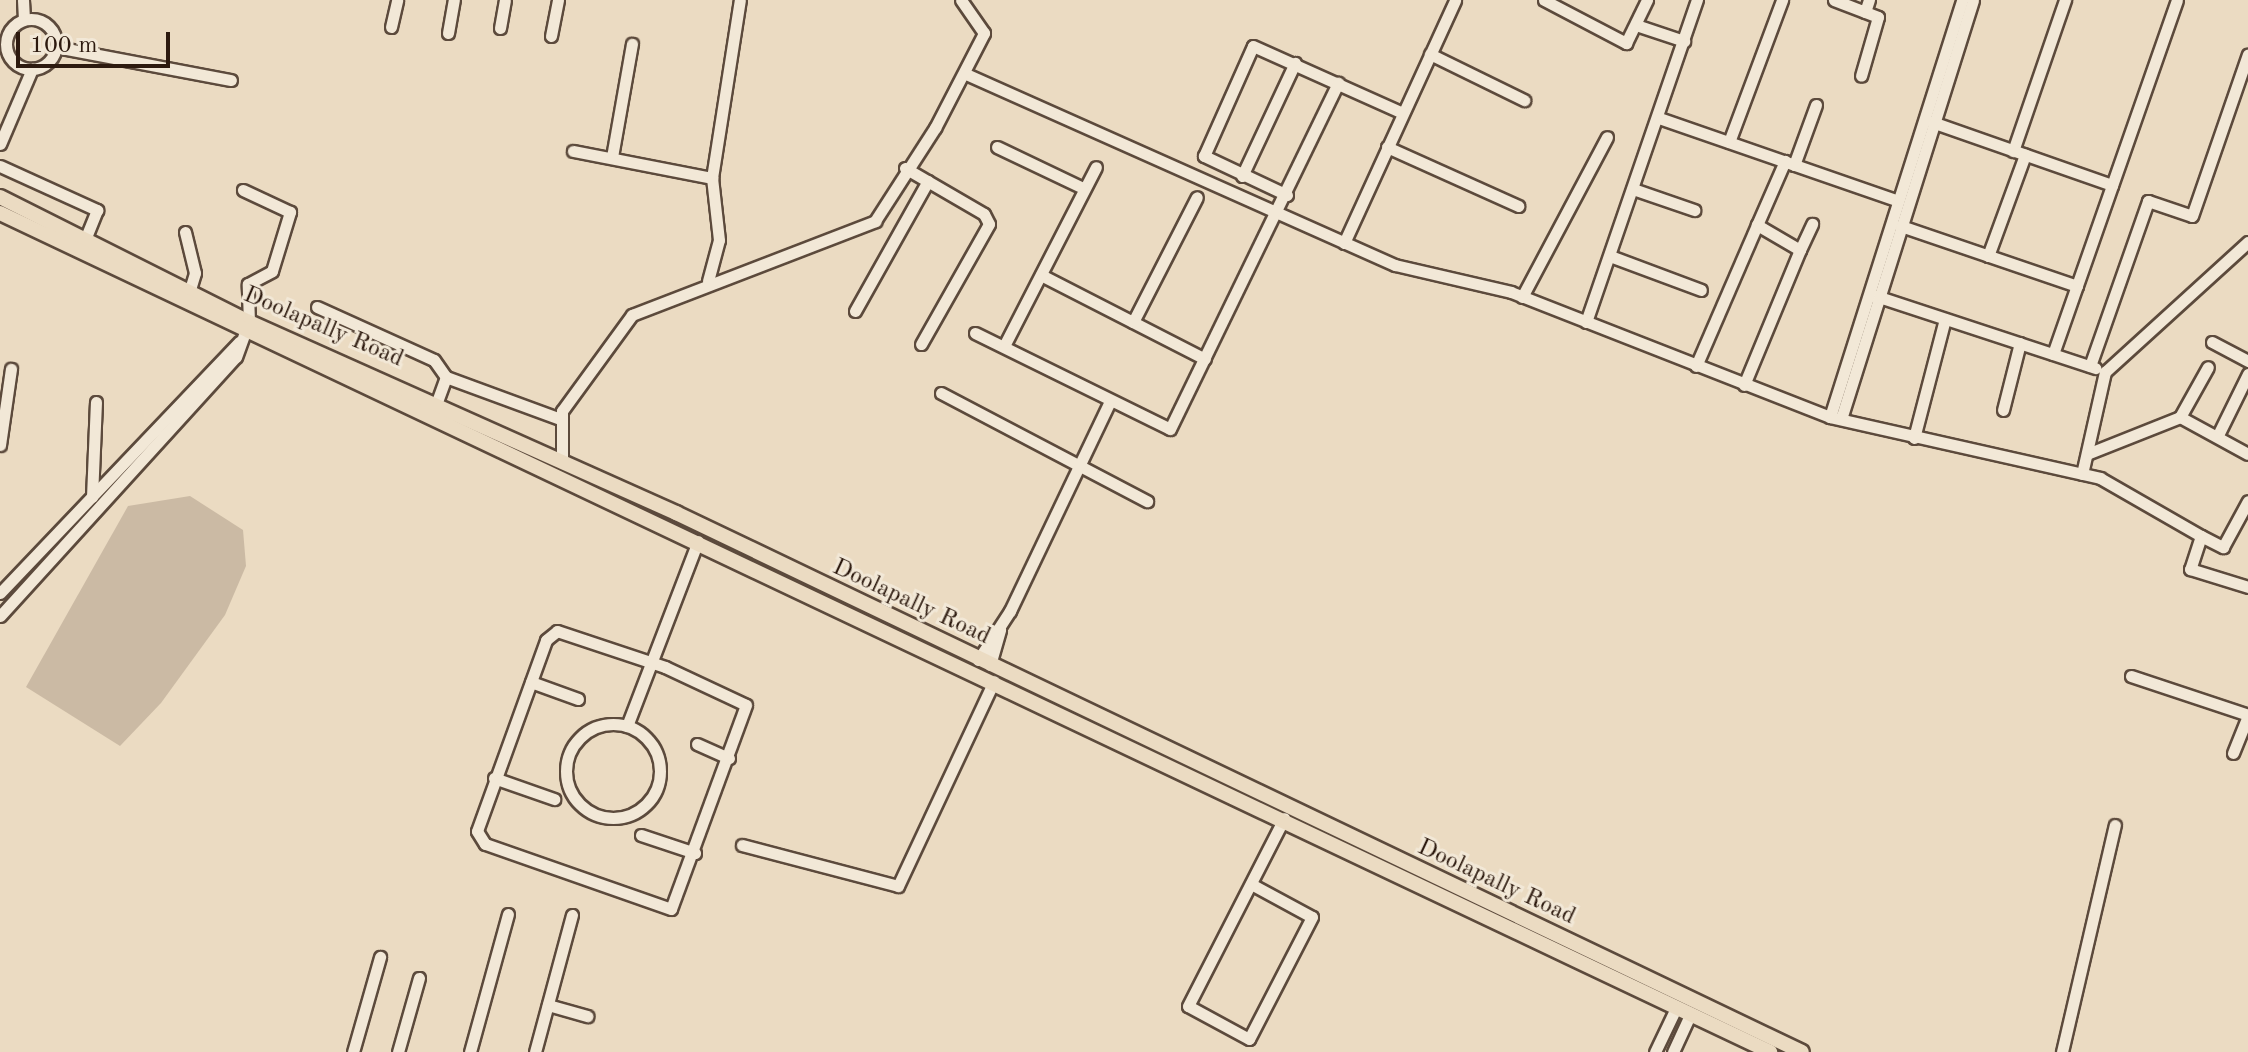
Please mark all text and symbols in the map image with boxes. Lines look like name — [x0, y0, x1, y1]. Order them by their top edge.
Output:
scale bar — [20, 16, 174, 66]
text: 100 m — [30, 34, 98, 58]
street label: Doolapally Road — [239, 281, 407, 375]
street label: Doolapally Road — [827, 554, 995, 652]
street label: Doolapally Road — [1412, 834, 1580, 932]

